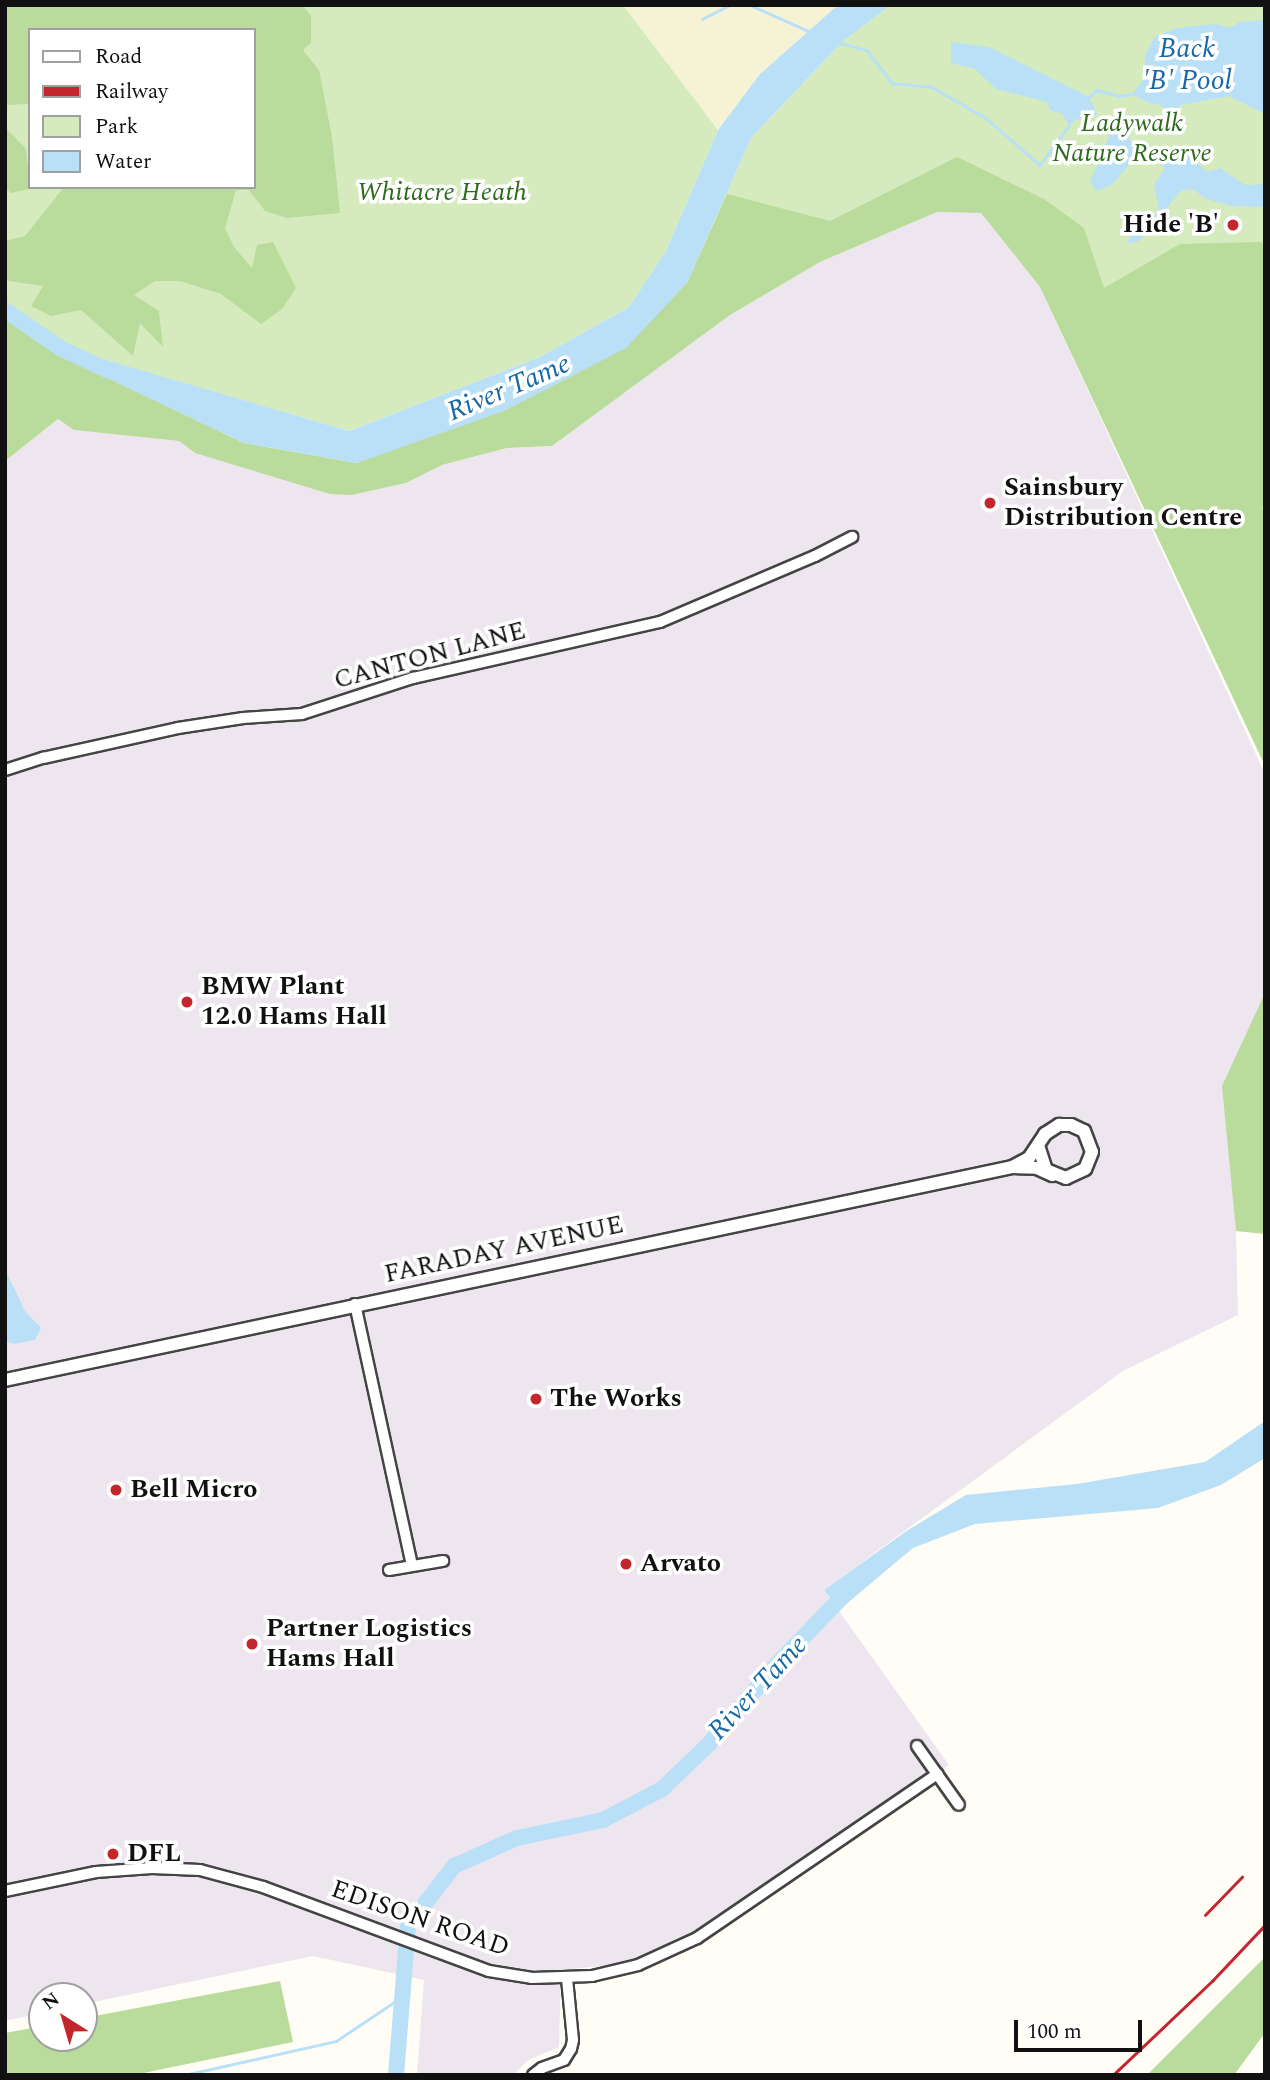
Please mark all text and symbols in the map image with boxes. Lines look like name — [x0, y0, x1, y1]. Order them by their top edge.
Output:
legend — [28, 28, 256, 189]
water label: Back 'B' Pool — [1142, 32, 1232, 98]
text: Road — [95, 41, 142, 73]
text: Railway — [95, 76, 168, 108]
park label: Ladywalk Nature Reserve — [1052, 108, 1212, 170]
text: Park — [95, 111, 138, 143]
text: Water — [95, 146, 151, 178]
park label: Whitacre Heath — [357, 177, 527, 209]
place label: Hide 'B' — [1123, 209, 1219, 241]
marker: Hide 'B' — [1225, 217, 1241, 233]
water label: River Tame — [442, 347, 576, 429]
place label: Sainsbury Distribution Centre — [1004, 472, 1242, 534]
marker: Sainsbury Distribution Centre — [982, 495, 998, 511]
street label: CANTON LANE — [331, 615, 529, 697]
place label: BMW Plant 12.0 Hams Hall — [201, 971, 387, 1032]
marker: BMW Plant 12.0 Hams Hall — [179, 994, 195, 1010]
street label: FARADAY AVENUE — [382, 1209, 626, 1291]
place label: The Works — [550, 1383, 682, 1415]
marker: The Works — [528, 1391, 544, 1407]
place label: Bell Micro — [130, 1474, 258, 1506]
marker: Bell Micro — [108, 1482, 124, 1498]
place label: Arvato — [640, 1548, 721, 1580]
marker: Arvato — [618, 1556, 634, 1572]
place label: Partner Logistics Hams Hall — [266, 1613, 472, 1674]
water label: River Tame — [701, 1629, 815, 1747]
marker: Partner Logistics Hams Hall — [244, 1636, 260, 1652]
place label: DFL — [127, 1838, 181, 1870]
marker: DFL — [105, 1846, 121, 1862]
street label: EDISON ROAD — [327, 1874, 513, 1964]
north arrow — [28, 1982, 98, 2052]
text: N — [36, 1985, 66, 2018]
scale bar — [1018, 2007, 1146, 2050]
text: 100 m — [1027, 2016, 1082, 2048]

